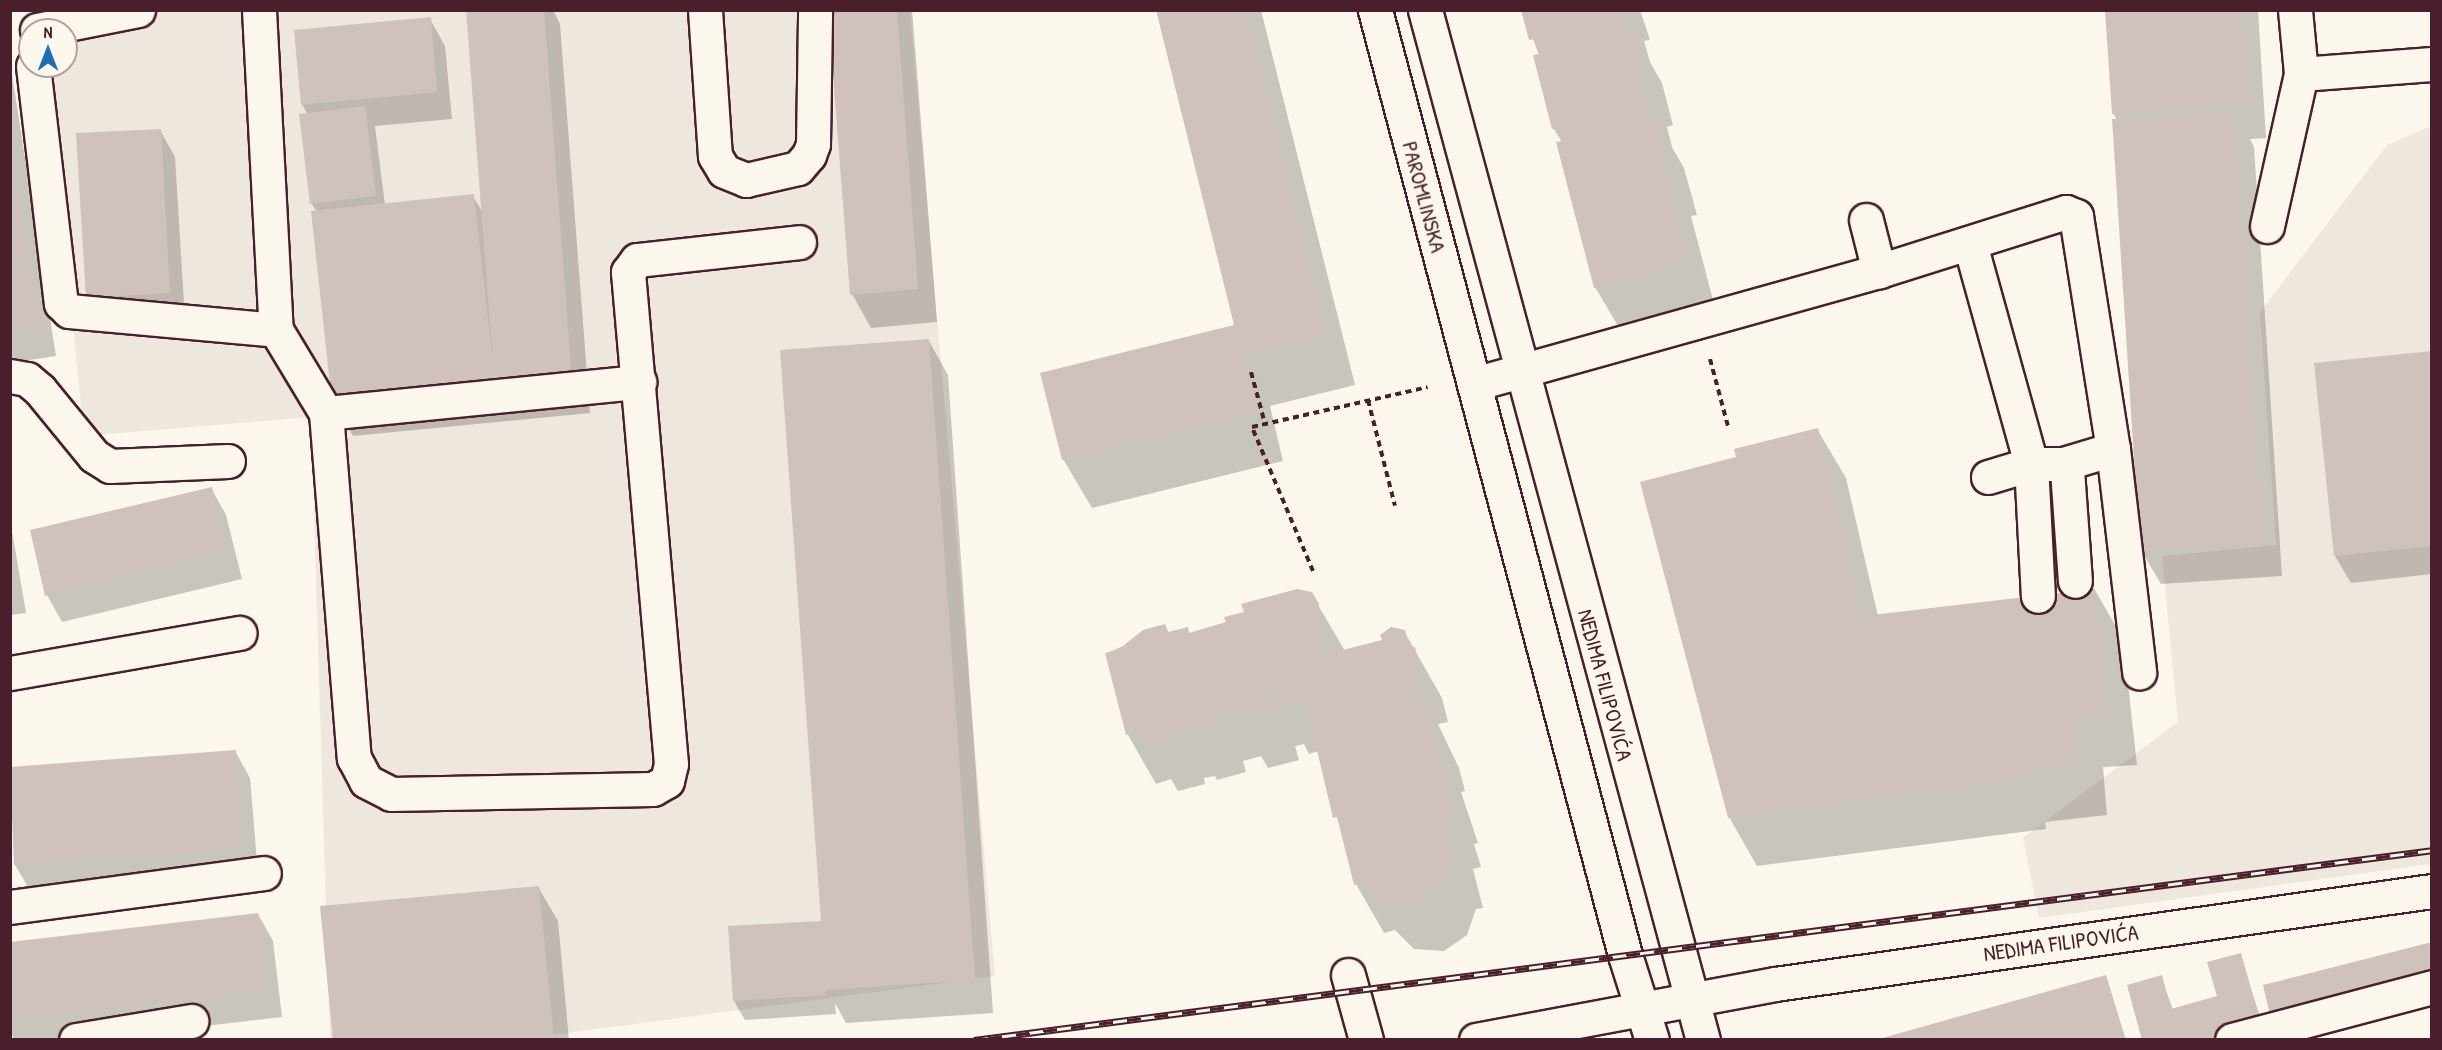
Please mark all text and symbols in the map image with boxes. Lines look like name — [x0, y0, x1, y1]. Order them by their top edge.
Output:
north arrow — [18, 18, 78, 78]
text: N — [44, 21, 52, 43]
street label: PAROMLINSKA — [1396, 139, 1452, 255]
street label: NEDIMA FILIPOVIĆA — [1572, 606, 1638, 764]
street label: NEDIMA FILIPOVIĆA — [1982, 919, 2140, 967]

